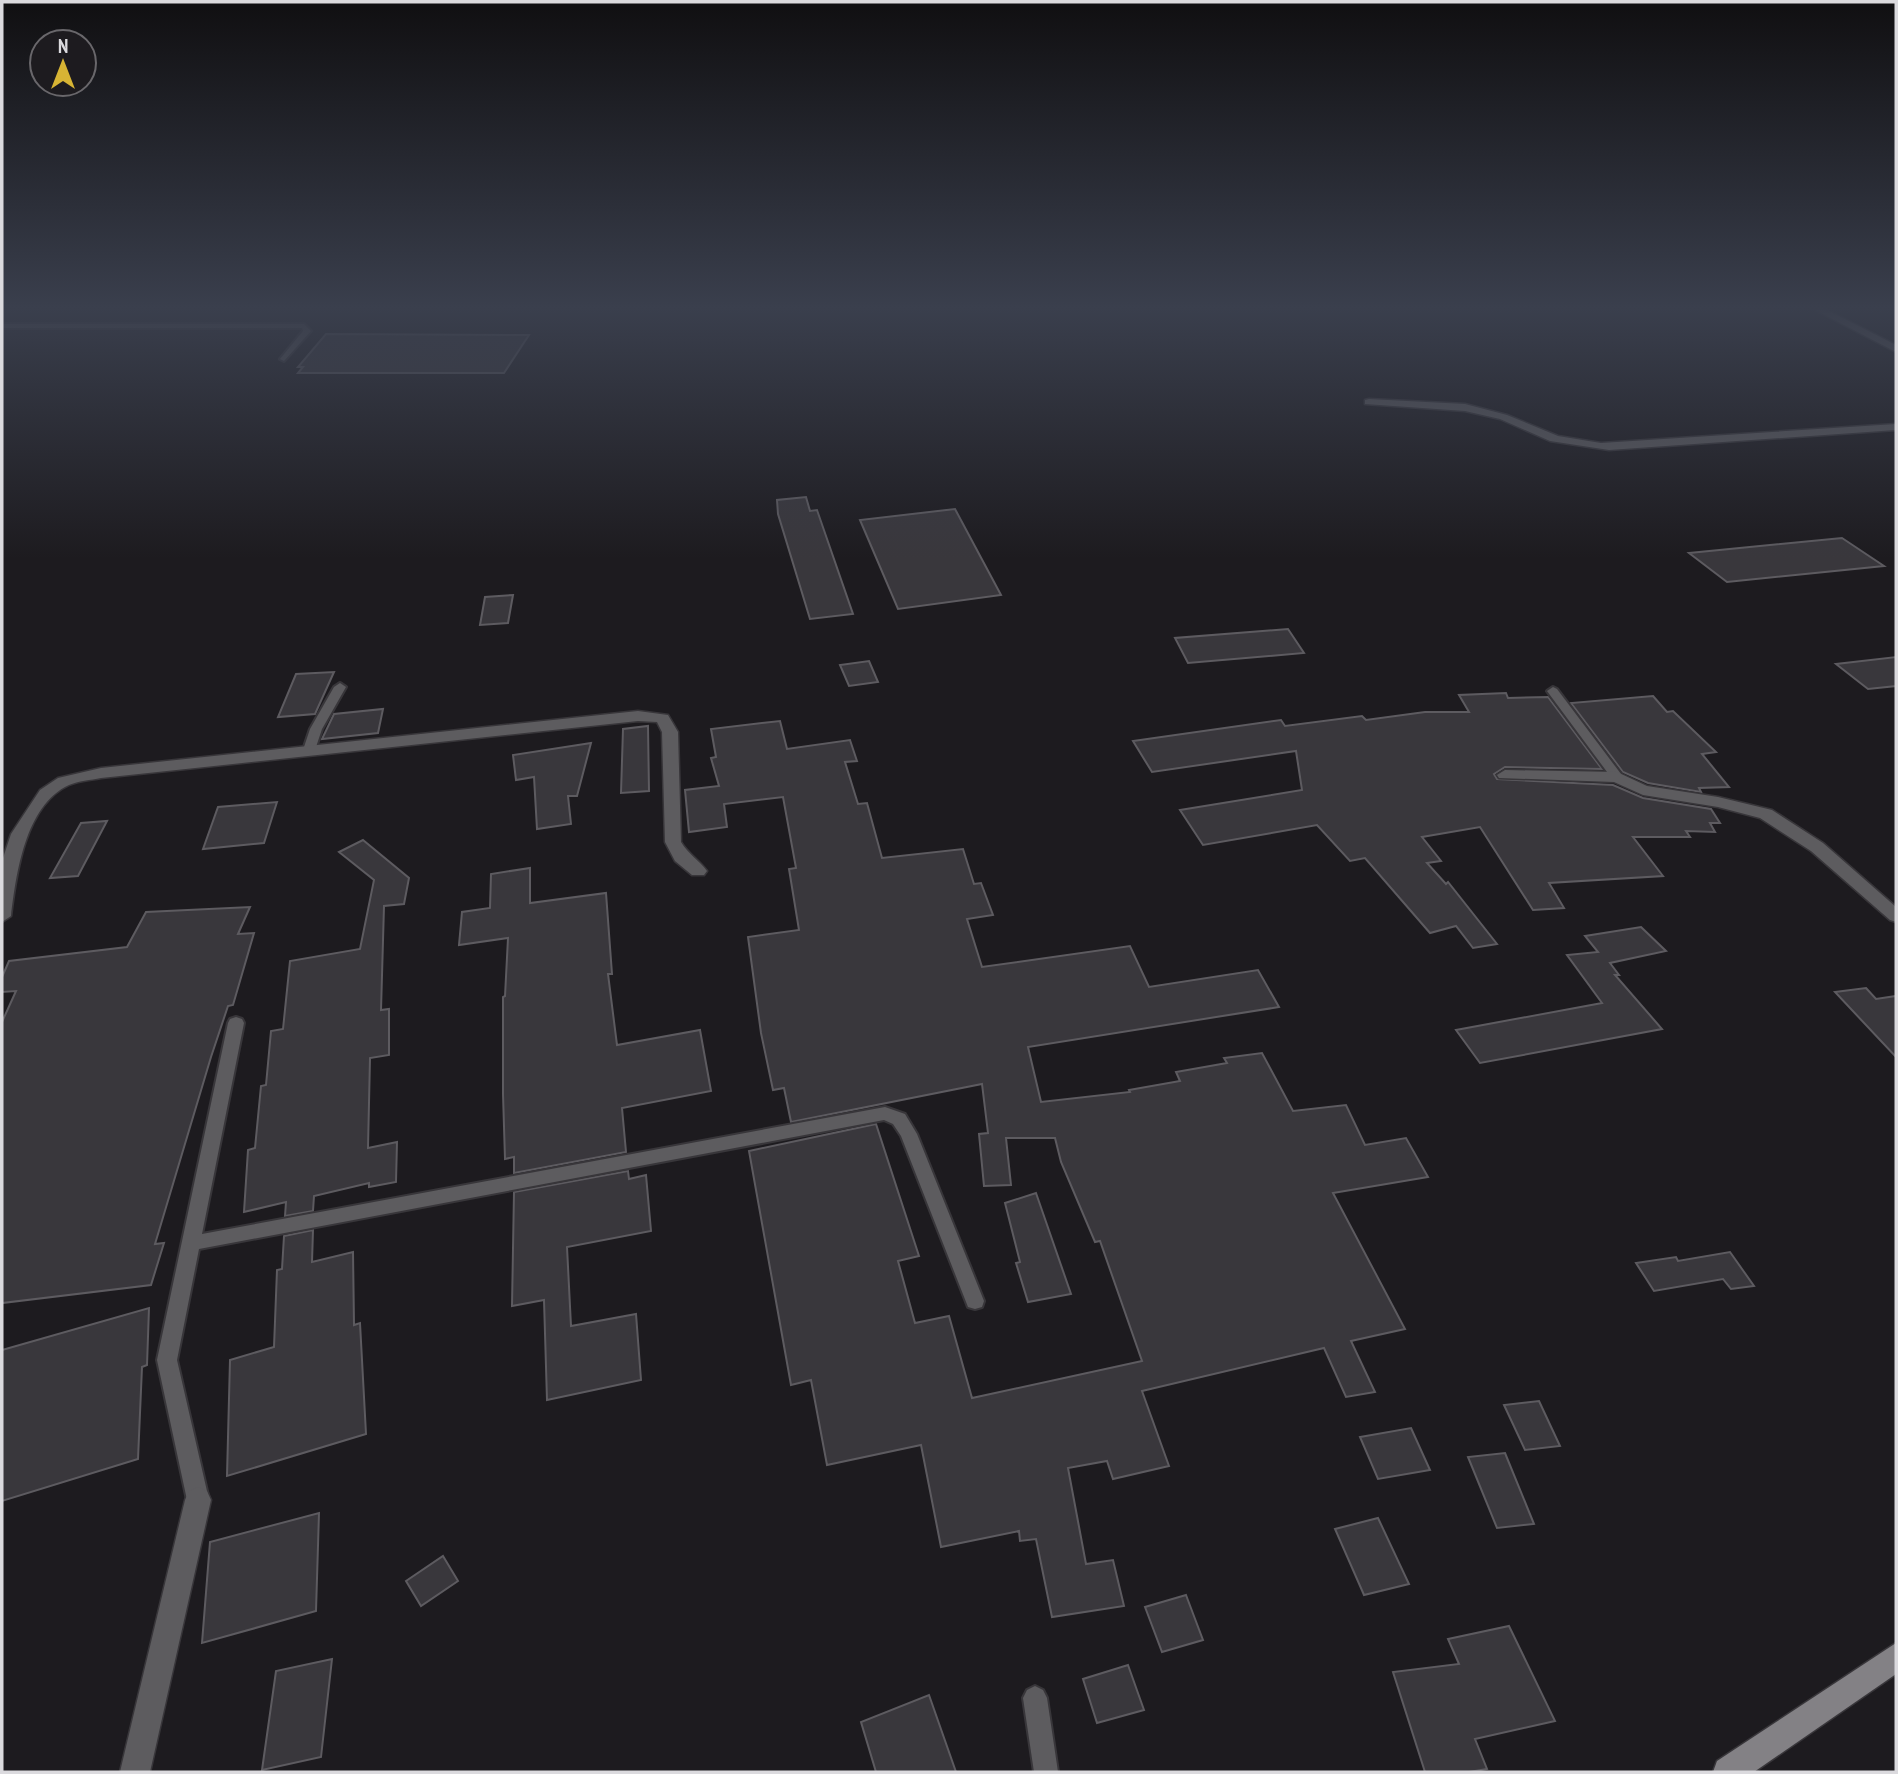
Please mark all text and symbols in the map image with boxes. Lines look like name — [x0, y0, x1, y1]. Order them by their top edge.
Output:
north arrow — [28, 28, 98, 98]
text: N — [58, 34, 68, 58]

